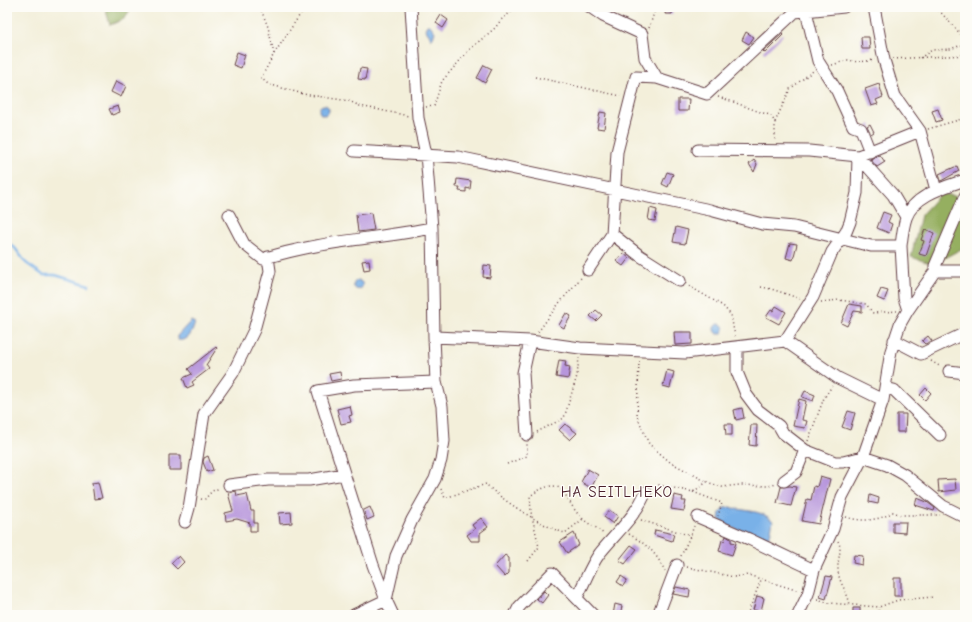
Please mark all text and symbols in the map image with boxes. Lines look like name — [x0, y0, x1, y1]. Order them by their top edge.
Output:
district label: HA SEITLHEKO — [561, 483, 673, 501]

